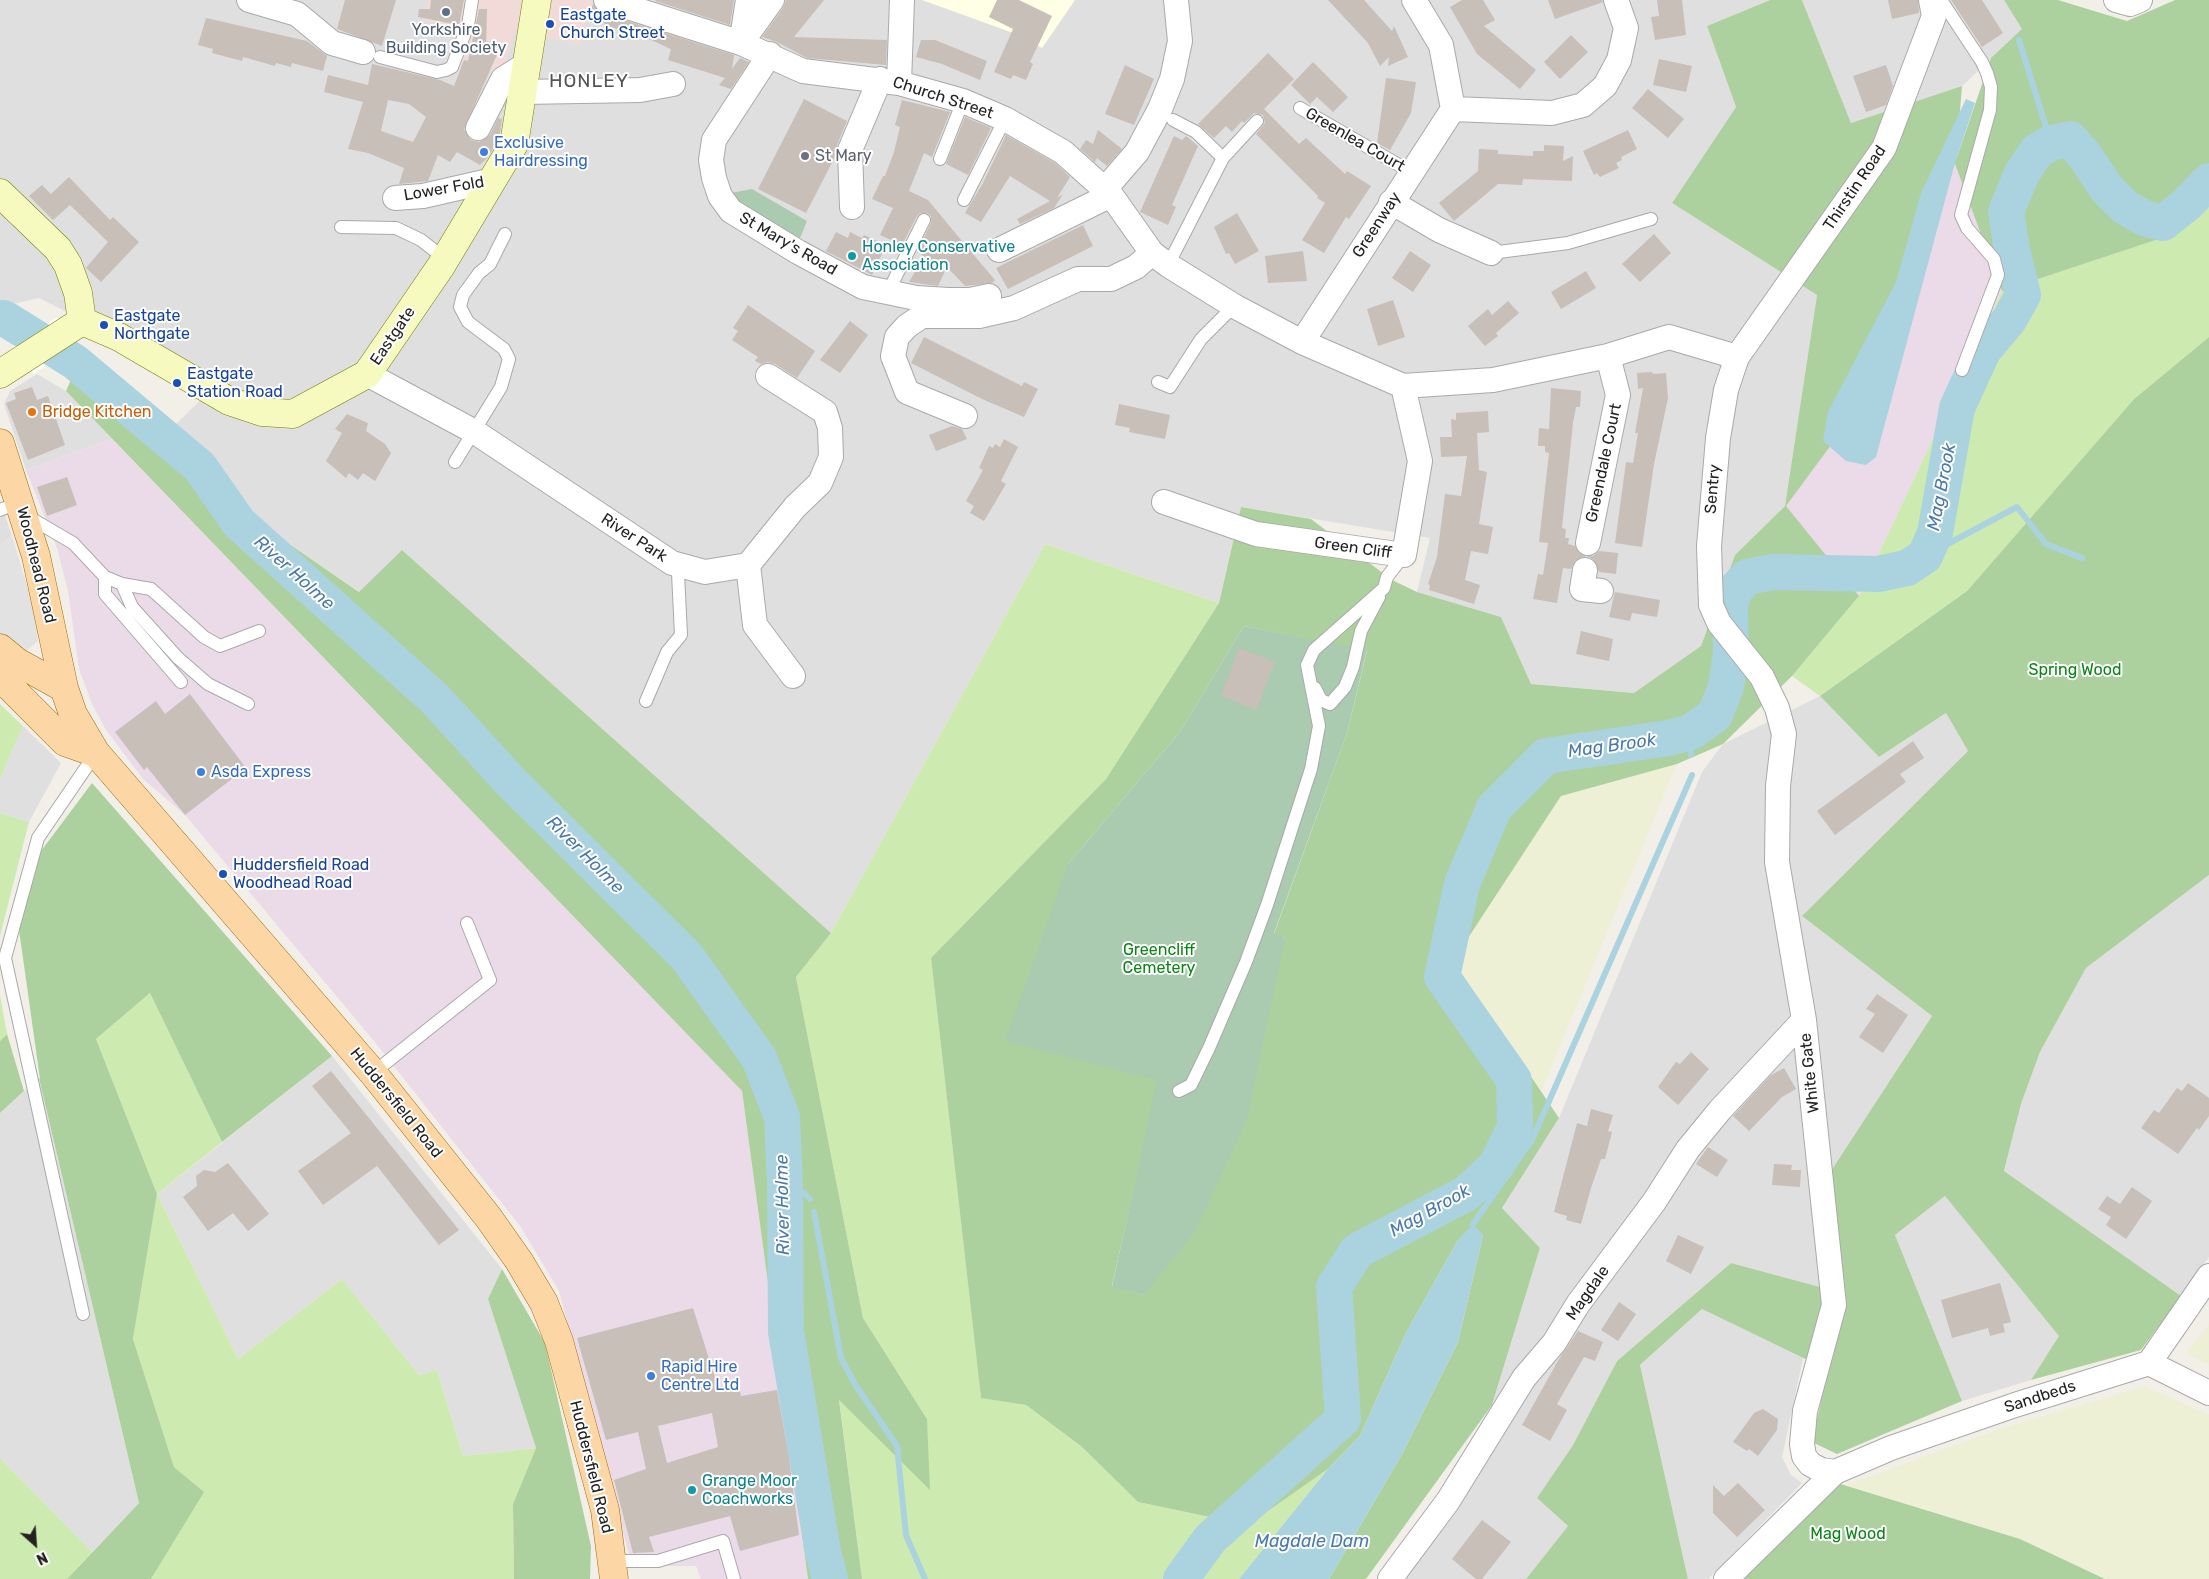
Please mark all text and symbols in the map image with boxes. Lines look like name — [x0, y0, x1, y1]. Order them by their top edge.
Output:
place label: Eastgate Church Street — [560, 5, 665, 43]
marker: Yorkshire Building Society — [440, 6, 452, 18]
marker: Eastgate Church Street — [544, 18, 556, 30]
place label: Yorkshire Building Society — [386, 20, 506, 58]
district label: HONLEY — [548, 71, 630, 93]
street label: Church Street — [890, 73, 996, 123]
street label: Greenlea Court — [1302, 104, 1408, 176]
place label: Exclusive Hairdressing — [494, 133, 588, 171]
street label: Thirstin Road — [1820, 142, 1890, 234]
marker: Exclusive Hairdressing — [478, 146, 490, 158]
place label: St Mary — [815, 146, 872, 166]
marker: St Mary — [799, 150, 811, 162]
street label: Lower Fold — [402, 173, 486, 205]
street label: Greenway — [1349, 189, 1405, 261]
street label: St Mary's Road — [736, 208, 840, 280]
place label: Honley Conservative Association — [862, 237, 1015, 275]
marker: Honley Conservative Association — [846, 250, 858, 262]
street label: Eastgate — [366, 303, 420, 369]
place label: Eastgate Northgate — [114, 306, 190, 344]
marker: Eastgate Northgate — [98, 319, 110, 331]
place label: Eastgate Station Road — [187, 364, 283, 402]
marker: Eastgate Station Road — [171, 377, 183, 389]
place label: Bridge Kitchen — [42, 402, 152, 422]
street label: Greendale Court — [1582, 402, 1626, 524]
marker: Bridge Kitchen — [26, 406, 38, 418]
water label: Mag Brook — [1923, 441, 1961, 533]
street label: Sentry — [1701, 463, 1725, 515]
street label: Woodhead Road — [12, 505, 60, 625]
street label: River Park — [597, 509, 671, 567]
water label: River Holme — [249, 531, 339, 615]
street label: Green Cliff — [1313, 533, 1393, 563]
park label: Spring Wood — [2029, 660, 2121, 680]
water label: Mag Brook — [1567, 729, 1657, 763]
place label: Asda Express — [211, 762, 311, 782]
marker: Asda Express — [195, 766, 207, 778]
water label: River Holme — [542, 812, 628, 898]
place label: Huddersfield Road Woodhead Road — [233, 855, 369, 893]
marker: Huddersfield Road Woodhead Road — [217, 868, 229, 880]
park label: Greencliff Cemetery — [1123, 940, 1195, 978]
street label: White Gate — [1796, 1032, 1824, 1114]
street label: Huddersfield Road — [346, 1044, 446, 1162]
water label: River Holme — [771, 1154, 795, 1256]
water label: Mag Brook — [1386, 1180, 1474, 1242]
street label: Magdale — [1562, 1262, 1614, 1324]
place label: Rapid Hire Centre Ltd — [661, 1357, 739, 1395]
marker: Rapid Hire Centre Ltd — [645, 1370, 657, 1382]
street label: Sandbeds — [2002, 1376, 2078, 1418]
street label: Huddersfield Road — [565, 1399, 617, 1535]
place label: Grange Moor Coachworks — [702, 1471, 797, 1509]
marker: Grange Moor Coachworks — [686, 1484, 698, 1496]
north arrow — [10, 1519, 60, 1569]
park label: Mag Wood — [1810, 1524, 1886, 1544]
water label: Magdale Dam — [1255, 1531, 1369, 1553]
text: N — [34, 1548, 50, 1568]

